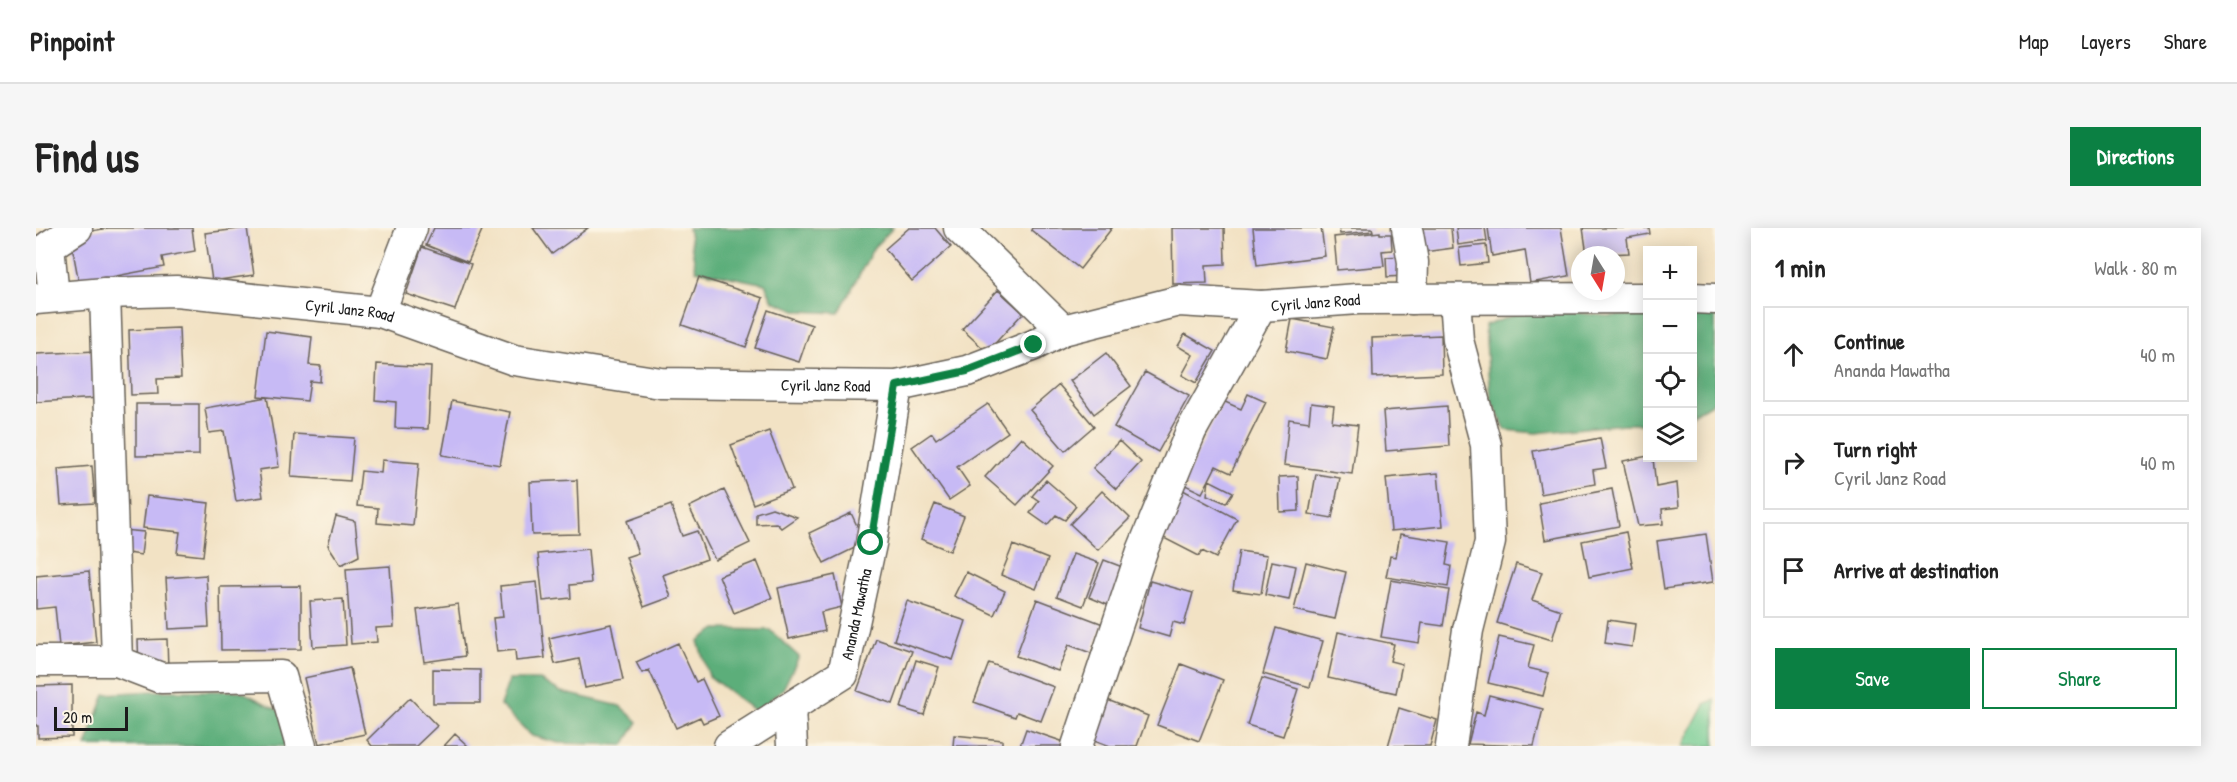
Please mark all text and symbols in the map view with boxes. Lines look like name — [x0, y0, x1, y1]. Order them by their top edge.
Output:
text: Pinpoint — [30, 22, 114, 60]
text: Map — [2019, 27, 2048, 56]
text: Layers — [2081, 27, 2131, 56]
text: Share — [2164, 27, 2207, 56]
button: Directions — [2070, 127, 2201, 186]
text: Find us — [36, 128, 139, 185]
north arrow — [1571, 246, 1625, 300]
map controls — [1643, 246, 1697, 462]
button: + — [1643, 246, 1697, 300]
text: 1 min — [1775, 250, 1826, 285]
text: Walk · 80 m — [2094, 254, 2177, 281]
street label: Cyril Janz Road — [1270, 288, 1361, 316]
street label: Cyril Janz Road — [304, 293, 397, 327]
button: − — [1643, 300, 1697, 354]
text: Continue — [1834, 326, 1905, 356]
route end — [1020, 331, 1046, 357]
icon: ahead — [1777, 338, 1810, 371]
text: 40 m — [2140, 341, 2175, 368]
button: locate — [1643, 354, 1697, 408]
text: Ananda Mawatha — [1834, 356, 1950, 383]
street label: Cyril Janz Road — [781, 374, 870, 397]
button: layers — [1643, 408, 1697, 462]
text: Turn right — [1834, 434, 1917, 464]
icon: right — [1777, 446, 1810, 479]
text: 40 m — [2140, 449, 2175, 476]
text: Cyril Janz Road — [1834, 464, 1946, 491]
route start — [857, 529, 883, 555]
icon: arrive — [1777, 554, 1810, 587]
text: Arrive at destination — [1834, 555, 1999, 585]
street label: Ananda Mawatha — [835, 567, 876, 662]
button: Save — [1775, 648, 1970, 709]
button: Share — [1982, 648, 2177, 709]
scale bar — [54, 704, 128, 732]
text: 20 m — [63, 706, 92, 728]

